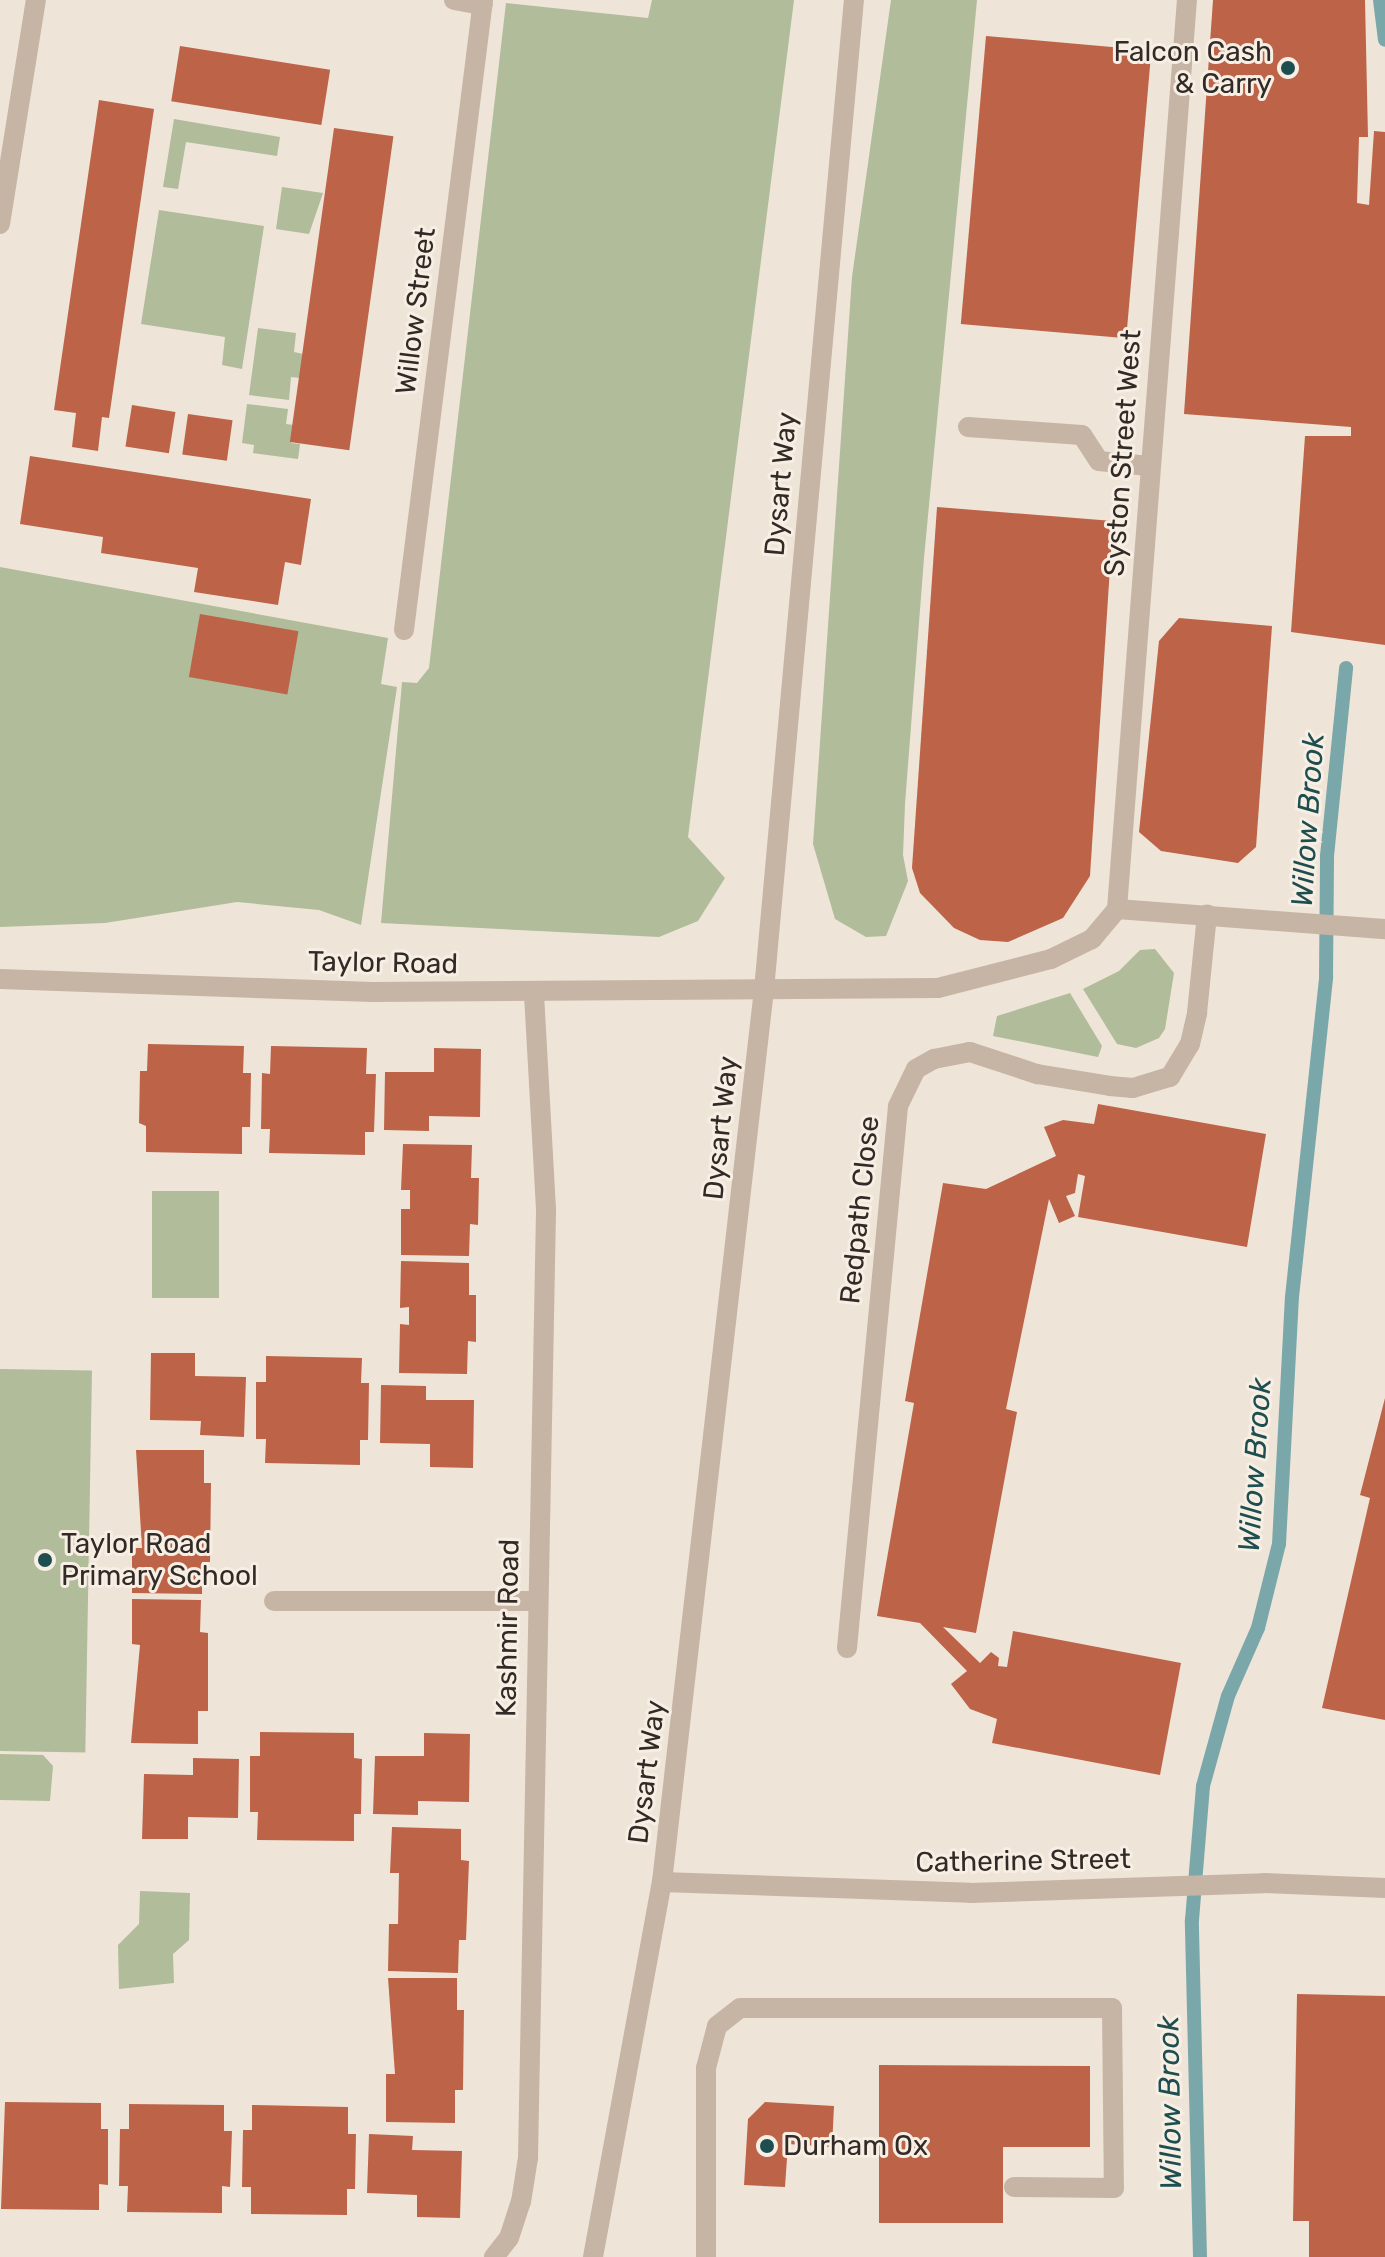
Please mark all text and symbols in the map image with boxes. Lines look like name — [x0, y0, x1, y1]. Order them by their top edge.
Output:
place label: Falcon Cash & Carry — [1113, 35, 1272, 101]
marker: Falcon Cash & Carry — [1279, 59, 1297, 77]
street label: Willow Street — [389, 225, 443, 397]
street label: Syston Street West — [1098, 328, 1148, 578]
street label: Dysart Way — [758, 410, 804, 558]
water label: Willow Brook — [1284, 731, 1332, 909]
street label: Taylor Road — [307, 945, 459, 981]
street label: Dysart Way — [697, 1054, 745, 1202]
street label: Redpath Close — [833, 1114, 887, 1306]
water label: Willow Brook — [1231, 1376, 1279, 1554]
place label: Taylor Road Primary School — [61, 1527, 259, 1593]
street label: Kashmir Road — [490, 1538, 526, 1718]
marker: Taylor Road Primary School — [36, 1551, 54, 1569]
street label: Dysart Way — [621, 1698, 673, 1846]
street label: Catherine Street — [915, 1842, 1131, 1880]
water label: Willow Brook — [1150, 2015, 1190, 2191]
place label: Durham Ox — [783, 2129, 928, 2163]
marker: Durham Ox — [758, 2137, 776, 2155]

